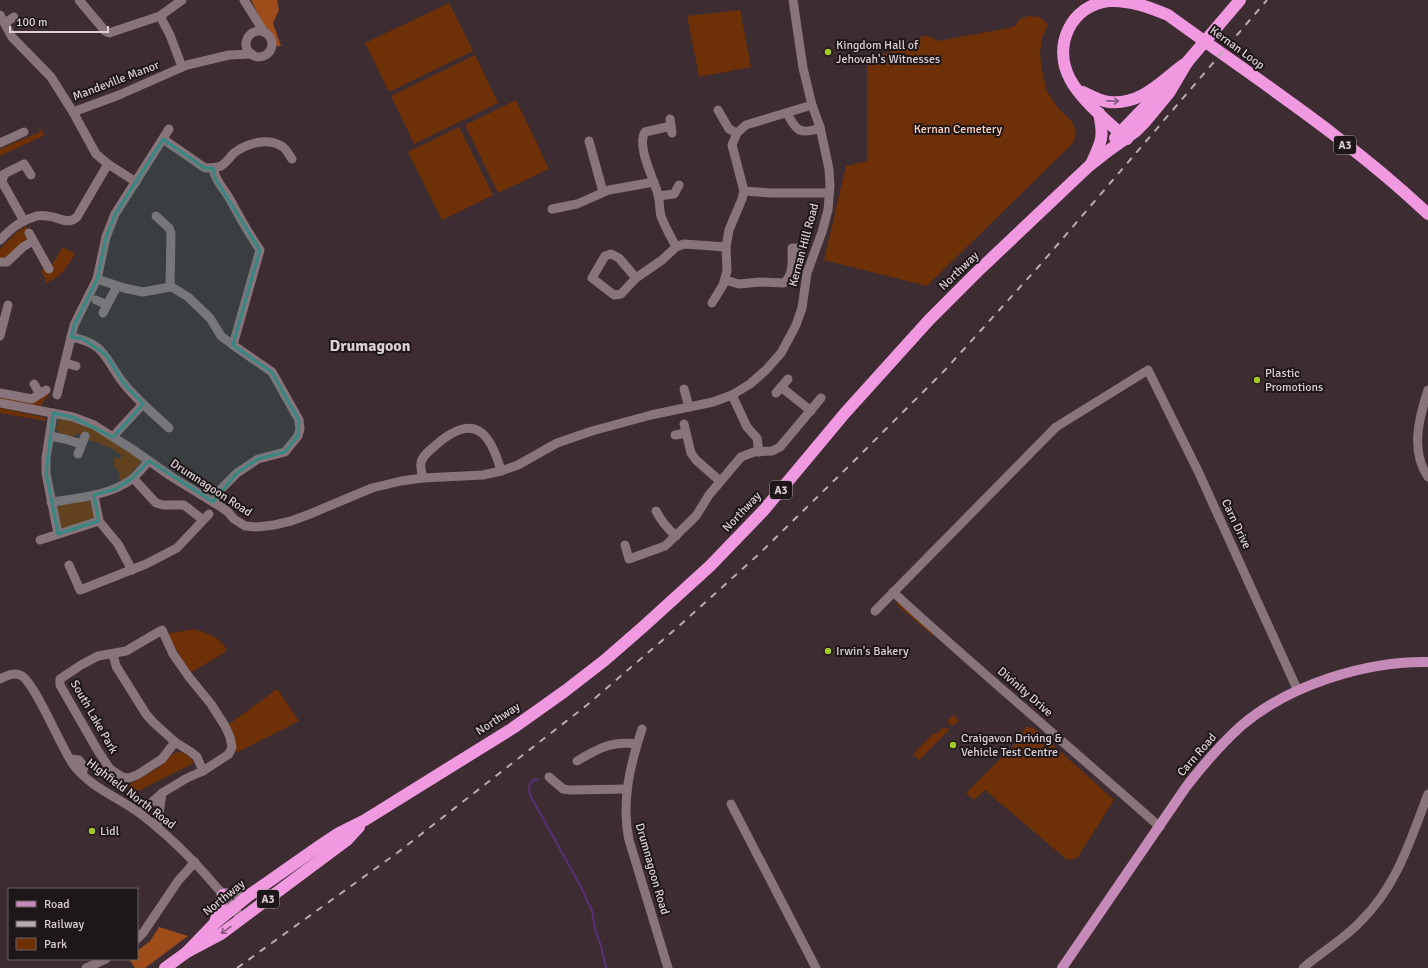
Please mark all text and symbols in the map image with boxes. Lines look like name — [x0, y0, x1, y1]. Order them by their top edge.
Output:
scale bar — [10, 8, 108, 34]
text: 100 m — [16, 15, 48, 30]
street label: Kernan Loop — [1207, 23, 1267, 73]
place label: Kingdom Hall of Jehovah's Witnesses — [836, 38, 940, 67]
marker: Kingdom Hall of Jehovah's Witnesses — [823, 47, 833, 57]
street label: Mandeville Manor — [71, 57, 162, 104]
one-way arrow — [1106, 97, 1119, 105]
park label: Kernan Cemetery — [914, 122, 1003, 137]
road number: A3 — [1334, 136, 1356, 154]
street label: Kernan Hill Road — [786, 202, 822, 288]
street label: Northway — [936, 248, 982, 294]
district label: Drumagoon — [330, 336, 411, 356]
place label: Plastic Promotions — [1265, 366, 1323, 395]
marker: Plastic Promotions — [1252, 375, 1262, 385]
street label: Drumnagoon Road — [167, 456, 255, 520]
road number: A3 — [770, 481, 792, 499]
street label: Northway — [720, 488, 765, 535]
street label: Carn Drive — [1218, 496, 1254, 552]
place label: Irwin's Bakery — [836, 644, 909, 659]
marker: Irwin's Bakery — [823, 646, 833, 656]
street label: Divinity Drive — [994, 664, 1056, 720]
street label: South Lake Park — [67, 677, 121, 757]
street label: Northway — [473, 699, 523, 739]
street label: Carn Road — [1174, 730, 1220, 780]
place label: Craigavon Driving & Vehicle Test Centre — [961, 731, 1063, 760]
marker: Craigavon Driving & Vehicle Test Centre — [948, 740, 958, 750]
street label: Highfield North Road — [83, 756, 179, 832]
street label: Drumnagoon Road — [632, 821, 672, 917]
place label: Lidl — [100, 824, 120, 839]
marker: Lidl — [87, 826, 97, 836]
street label: Northway — [200, 876, 248, 919]
legend — [8, 888, 138, 960]
road number: A3 — [257, 890, 279, 908]
text: Road — [44, 897, 70, 912]
text: Railway — [44, 917, 84, 932]
one-way arrow — [221, 926, 232, 934]
text: Park — [44, 937, 67, 952]

